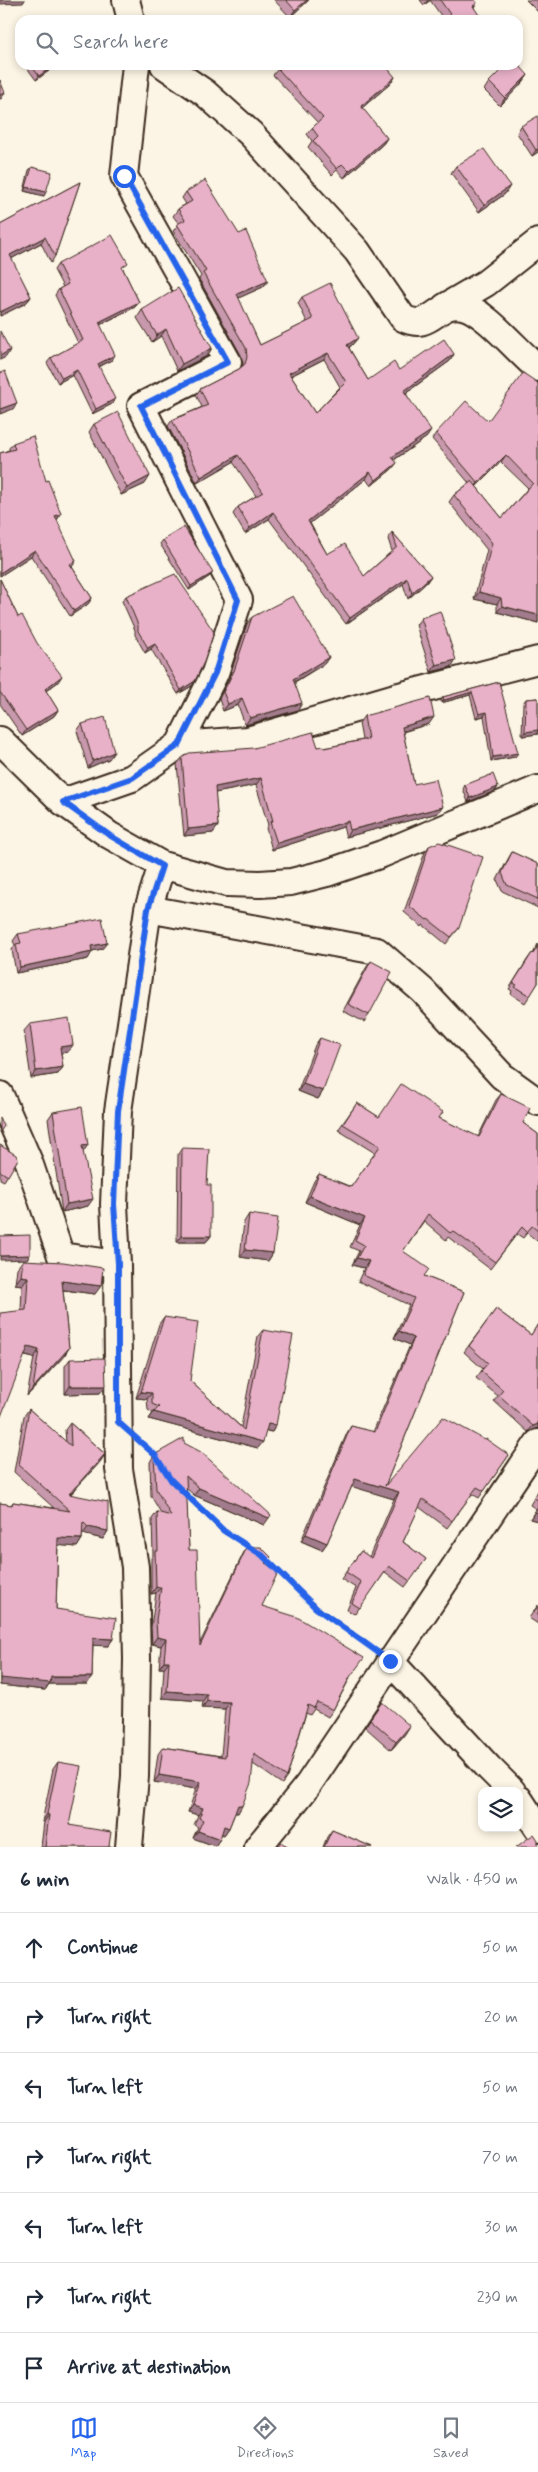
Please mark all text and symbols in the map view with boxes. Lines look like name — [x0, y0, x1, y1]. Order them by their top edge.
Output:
search box — [15, 15, 523, 70]
icon: search — [33, 29, 61, 57]
text: Search here — [73, 30, 169, 55]
route start — [113, 165, 136, 188]
route end — [379, 1650, 402, 1673]
map controls — [478, 1787, 523, 1832]
button: layers — [478, 1787, 523, 1832]
text: 6 min — [20, 1866, 70, 1894]
text: Walk · 450 m — [427, 1869, 518, 1890]
icon: ahead — [20, 1934, 48, 1962]
text: Continue — [67, 1935, 138, 1960]
text: 50 m — [482, 1937, 518, 1958]
icon: right — [20, 2004, 48, 2032]
text: Turn right — [67, 2005, 151, 2030]
text: 20 m — [484, 2007, 518, 2028]
icon: left — [20, 2074, 48, 2102]
text: Turn left — [67, 2075, 143, 2100]
text: 50 m — [482, 2077, 518, 2098]
icon: right — [20, 2144, 48, 2172]
text: Turn right — [67, 2145, 151, 2170]
text: 70 m — [482, 2147, 518, 2168]
icon: left — [20, 2214, 48, 2242]
text: Turn left — [67, 2215, 143, 2240]
text: 30 m — [485, 2217, 518, 2238]
icon: right — [20, 2284, 48, 2312]
text: Turn right — [67, 2285, 151, 2310]
text: 230 m — [477, 2287, 518, 2308]
icon: arrive — [20, 2354, 48, 2382]
text: Arrive at destination — [67, 2355, 231, 2380]
tab: Map — [70, 2414, 98, 2462]
tab: Directions — [237, 2414, 294, 2462]
tab: Saved — [433, 2414, 468, 2462]

